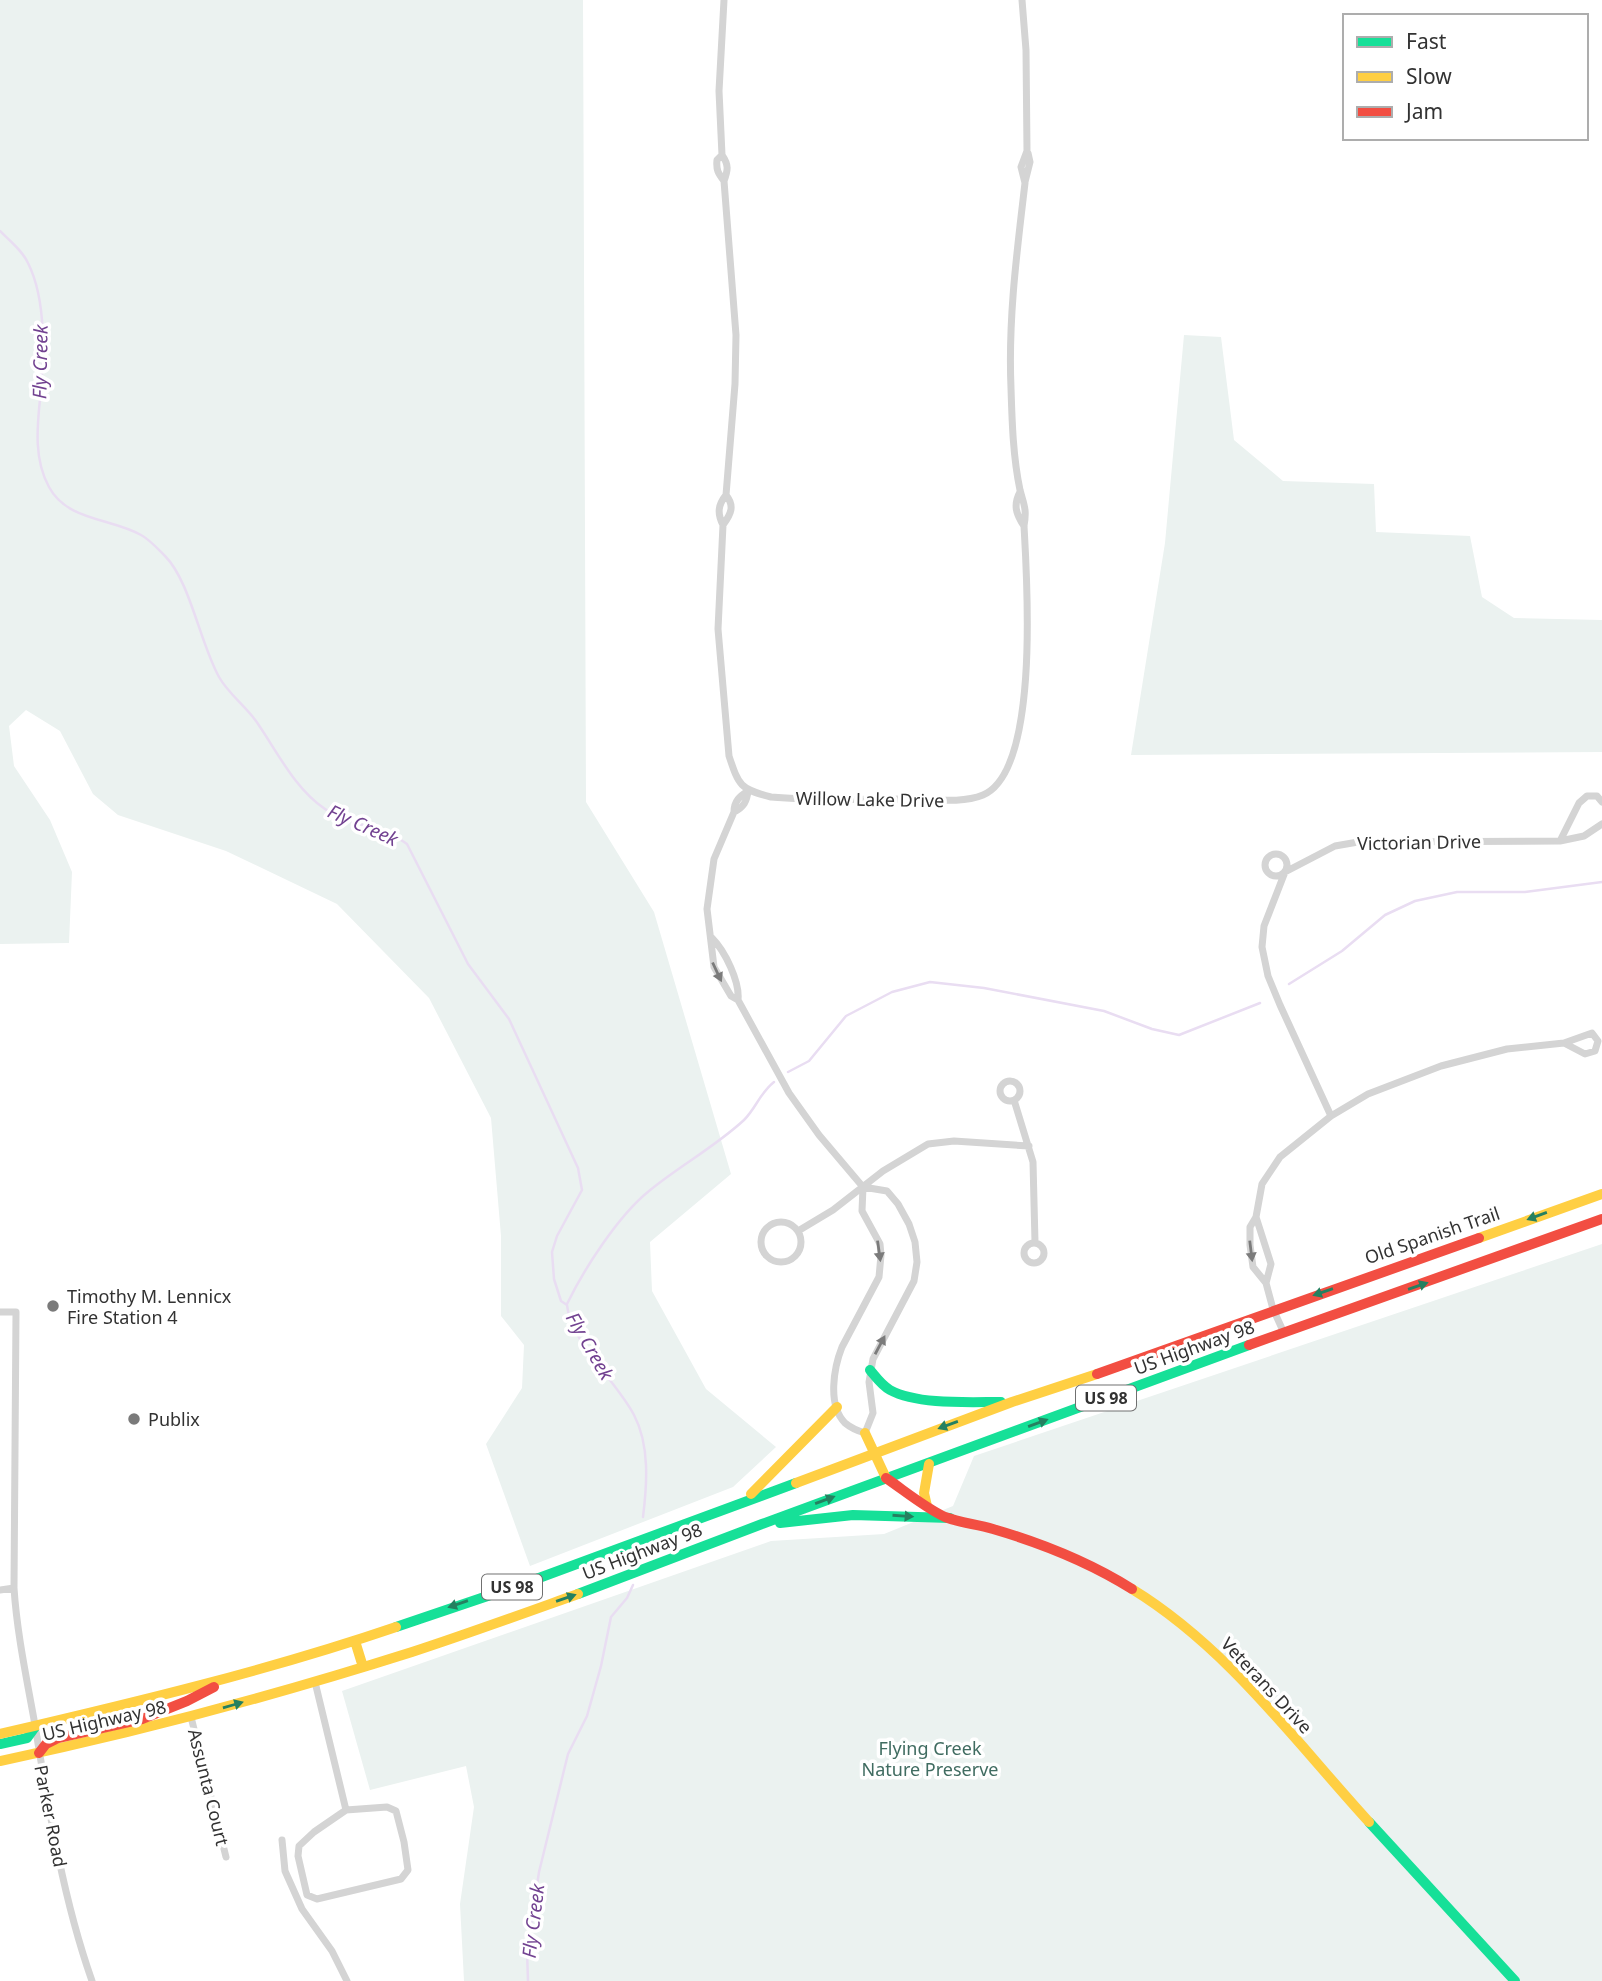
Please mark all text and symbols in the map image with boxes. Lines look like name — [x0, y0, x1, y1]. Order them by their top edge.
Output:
legend — [1343, 14, 1588, 140]
text: Fast — [1406, 27, 1447, 55]
text: Slow — [1406, 62, 1452, 90]
text: Jam — [1404, 97, 1443, 125]
water label: Fly Creek — [26, 324, 54, 399]
street label: Willow Lake Drive — [796, 786, 944, 812]
water label: Fly Creek — [324, 798, 403, 852]
street label: Victorian Drive — [1357, 829, 1481, 855]
one-way arrow — [711, 962, 723, 982]
street label: Old Spanish Trail — [1361, 1201, 1503, 1269]
one-way arrow — [1527, 1211, 1548, 1222]
one-way arrow — [874, 1240, 885, 1262]
one-way arrow — [1246, 1241, 1257, 1263]
one-way arrow — [1407, 1281, 1428, 1292]
place label: Timothy M. Lennicx Fire Station 4 — [67, 1284, 232, 1329]
one-way arrow — [1312, 1287, 1333, 1298]
marker: Timothy M. Lennicx Fire Station 4 — [45, 1298, 61, 1314]
water label: Fly Creek — [560, 1307, 620, 1385]
street label: US Highway 98 — [1130, 1314, 1258, 1380]
one-way arrow — [874, 1335, 886, 1354]
road number: US 98 — [1076, 1386, 1136, 1410]
place label: Publix — [148, 1407, 200, 1431]
marker: Publix — [126, 1411, 142, 1427]
one-way arrow — [1028, 1417, 1049, 1428]
one-way arrow — [937, 1420, 958, 1431]
one-way arrow — [814, 1495, 835, 1506]
one-way arrow — [892, 1511, 914, 1522]
street label: US Highway 98 — [579, 1517, 705, 1585]
road number: US 98 — [482, 1574, 542, 1600]
one-way arrow — [556, 1592, 577, 1603]
one-way arrow — [448, 1599, 469, 1610]
street label: Veterans Drive — [1216, 1632, 1318, 1738]
street label: US Highway 98 — [40, 1694, 168, 1746]
one-way arrow — [222, 1699, 244, 1710]
street label: Assunta Court — [183, 1726, 235, 1848]
park label: Flying Creek Nature Preserve — [862, 1736, 998, 1781]
street label: Parker Road — [29, 1763, 73, 1869]
water label: Fly Creek — [516, 1882, 551, 1960]

